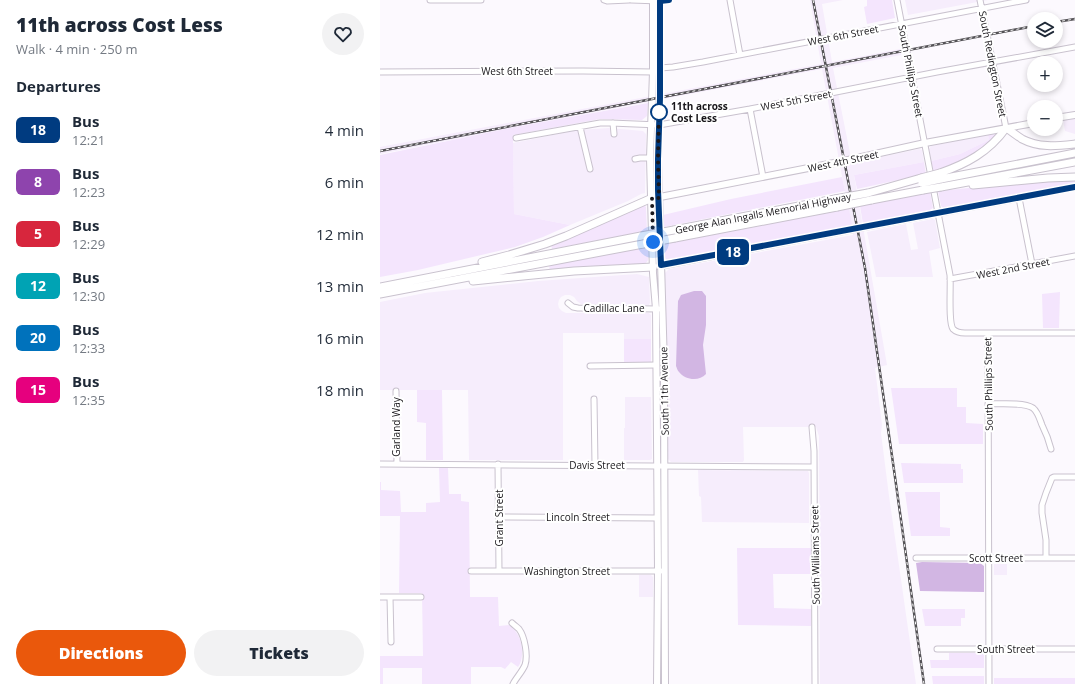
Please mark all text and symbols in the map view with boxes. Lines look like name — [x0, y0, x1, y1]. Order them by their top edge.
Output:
street label: South Redington Street — [976, 10, 1010, 119]
text: 11th across Cost Less — [16, 12, 223, 38]
map controls — [1027, 12, 1063, 136]
button: layers — [1027, 12, 1063, 48]
button: heart — [322, 13, 364, 55]
street label: West 6th Street — [806, 21, 880, 49]
street label: South Phillips Street — [895, 24, 927, 119]
text: Walk · 4 min · 250 m — [16, 40, 138, 58]
button: + — [1027, 56, 1063, 92]
street label: West 6th Street — [481, 64, 553, 78]
text: Departures — [16, 76, 101, 96]
street label: West 5th Street — [759, 86, 833, 114]
place label: 11th across Cost Less — [671, 99, 728, 125]
button: − — [1027, 100, 1063, 136]
marker: 11th across Cost Less — [650, 103, 668, 121]
text: Bus — [72, 111, 99, 131]
text: 18 — [30, 120, 46, 139]
text: 4 min — [325, 120, 364, 140]
text: 12:21 — [72, 131, 105, 149]
street label: West 4th Street — [806, 147, 880, 175]
text: Bus — [72, 163, 99, 183]
text: 8 — [34, 172, 42, 191]
text: 6 min — [325, 172, 364, 192]
text: 12:23 — [72, 183, 105, 201]
street label: George Alan Ingalls Memorial Highway — [674, 189, 853, 237]
text: Bus — [72, 215, 99, 235]
text: 5 — [34, 224, 42, 243]
text: 12 min — [316, 224, 364, 244]
your location — [643, 232, 663, 252]
text: 12:29 — [72, 235, 105, 253]
line badge: 18 — [715, 239, 751, 265]
text: 18 — [725, 242, 741, 261]
street label: West 2nd Street — [975, 254, 1051, 282]
text: Bus — [72, 267, 99, 287]
text: 12 — [30, 276, 46, 295]
text: 13 min — [316, 276, 364, 296]
text: 12:30 — [72, 287, 105, 305]
street label: Cadillac Lane — [583, 301, 645, 315]
text: Bus — [72, 319, 99, 339]
text: 20 — [30, 328, 46, 347]
text: 16 min — [316, 328, 364, 348]
street label: South Phillips Street — [980, 337, 996, 431]
text: 12:33 — [72, 339, 105, 357]
street label: South 11th Avenue — [656, 346, 672, 435]
text: Bus — [72, 371, 99, 391]
text: 15 — [30, 380, 46, 399]
text: 18 min — [316, 380, 364, 400]
text: 12:35 — [72, 391, 105, 409]
street label: Garland Way — [389, 396, 403, 457]
street label: Davis Street — [569, 458, 625, 472]
street label: Grant Street — [492, 489, 506, 547]
street label: South Williams Street — [807, 505, 823, 605]
street label: Lincoln Street — [546, 510, 610, 524]
street label: Scott Street — [969, 551, 1023, 565]
street label: Washington Street — [524, 564, 610, 578]
button: Directions — [16, 630, 186, 676]
button: Tickets — [194, 630, 364, 676]
street label: South Street — [977, 642, 1035, 656]

